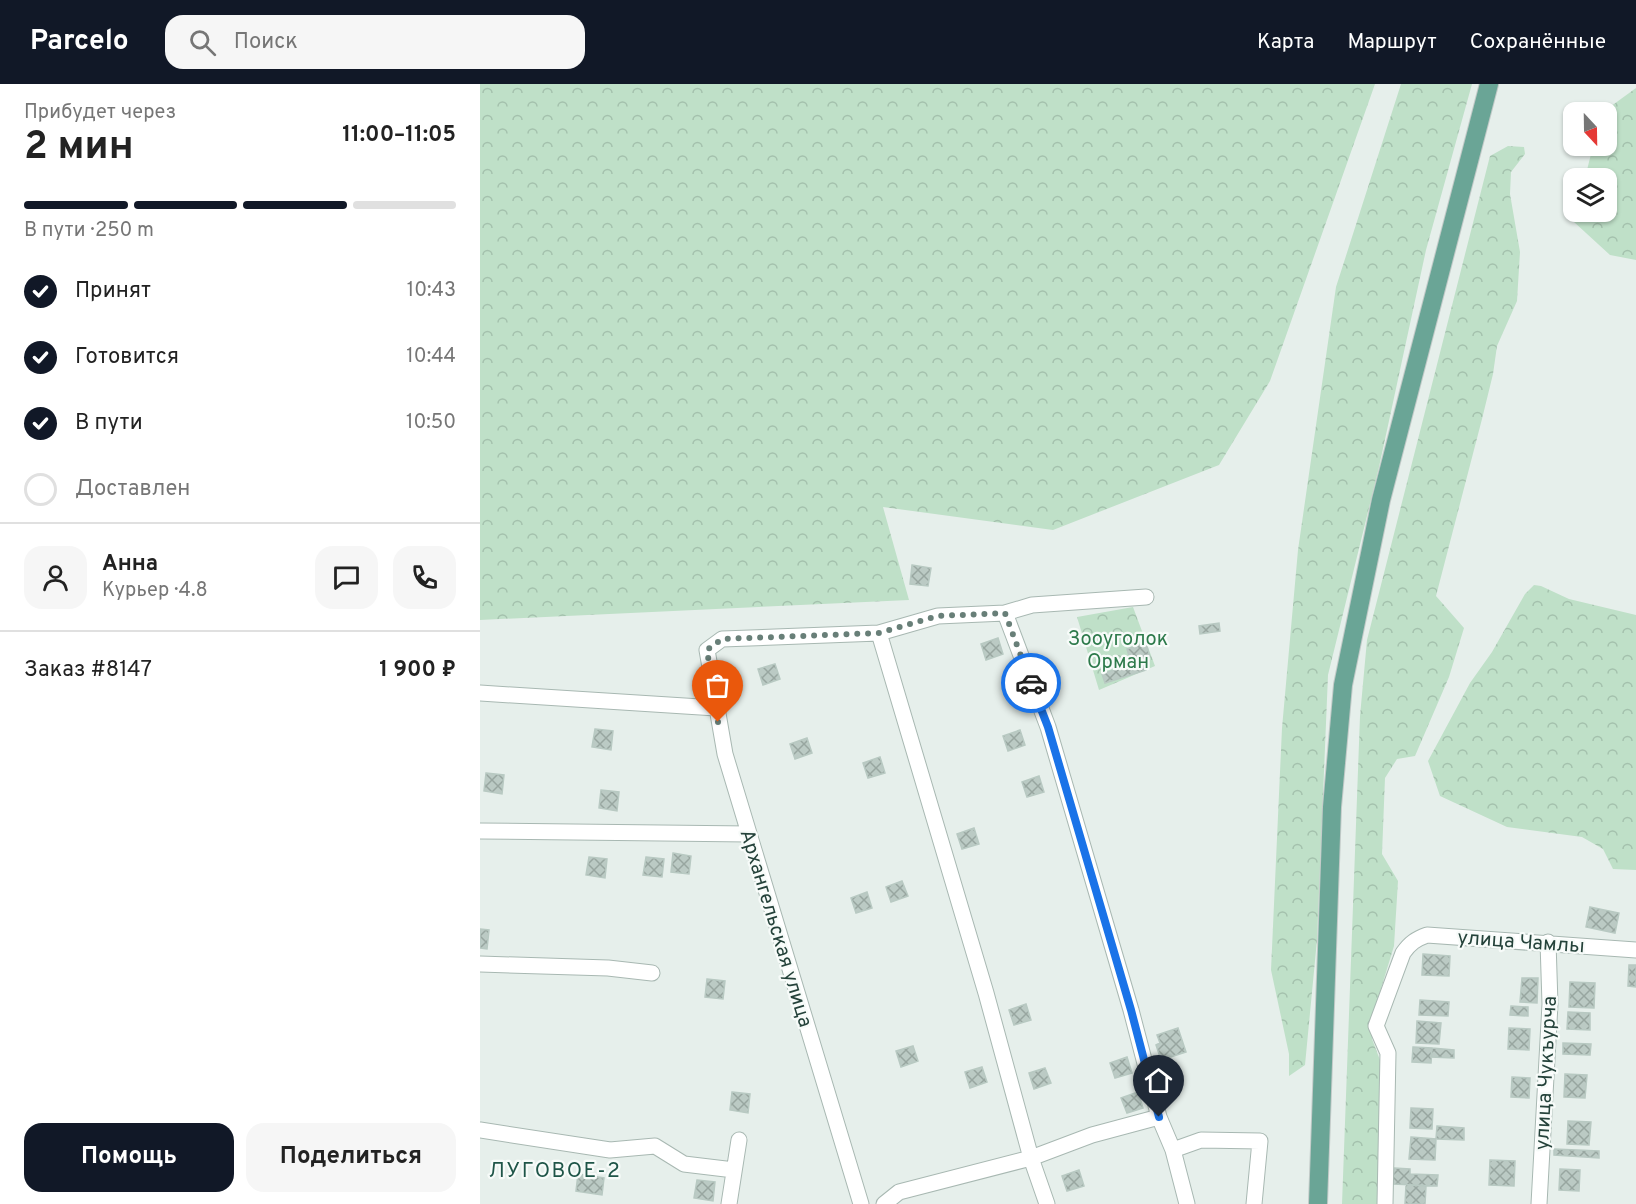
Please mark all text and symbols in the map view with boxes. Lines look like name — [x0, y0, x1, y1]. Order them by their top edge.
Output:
search box — [165, 15, 585, 69]
text: Parcelo — [30, 24, 129, 60]
icon: search — [186, 26, 219, 59]
text: Поиск — [234, 29, 298, 56]
text: Карта — [1257, 29, 1314, 56]
text: Маршрут — [1347, 29, 1437, 56]
text: Сохранённые — [1470, 29, 1606, 56]
text: Прибудет через — [24, 100, 176, 126]
north arrow — [1563, 102, 1617, 156]
map controls — [1563, 102, 1617, 222]
text: 11:00–11:05 — [342, 122, 456, 149]
text: 2 мин — [24, 124, 134, 173]
button: layers — [1563, 168, 1617, 222]
text: В пути · 250 m — [24, 218, 154, 244]
icon: check — [24, 275, 57, 308]
text: Принят — [75, 278, 151, 305]
text: 10:43 — [407, 278, 456, 304]
icon: check — [24, 341, 57, 374]
text: Готовится — [75, 344, 179, 371]
text: 10:44 — [406, 344, 456, 370]
icon: check — [24, 407, 57, 440]
text: В пути — [75, 410, 143, 437]
text: 10:50 — [406, 410, 456, 436]
text: Доставлен — [75, 476, 190, 503]
button: person — [24, 546, 87, 609]
button: chat — [315, 546, 378, 609]
button: phone — [393, 546, 456, 609]
text: Анна — [102, 551, 158, 578]
text: Курьер · 4.8 — [102, 578, 208, 604]
park label: Зооуголок Орман — [1068, 627, 1168, 676]
courier — [1001, 653, 1061, 713]
text: Заказ #8147 — [24, 657, 152, 684]
text: 1 900 ₽ — [379, 657, 456, 684]
pin — [692, 660, 743, 722]
icon: car — [1015, 667, 1048, 700]
icon: bag — [701, 669, 734, 702]
street label: Архангельская улица — [733, 827, 818, 1031]
street label: улица Чамлы — [1456, 926, 1585, 960]
street label: улица Чукъурча — [1530, 995, 1564, 1151]
pin — [1133, 1055, 1184, 1117]
icon: home — [1142, 1064, 1175, 1097]
button: Помощь — [24, 1123, 234, 1192]
button: Поделиться — [246, 1123, 456, 1192]
district label: ЛУГОВОЕ-2 — [489, 1158, 621, 1185]

